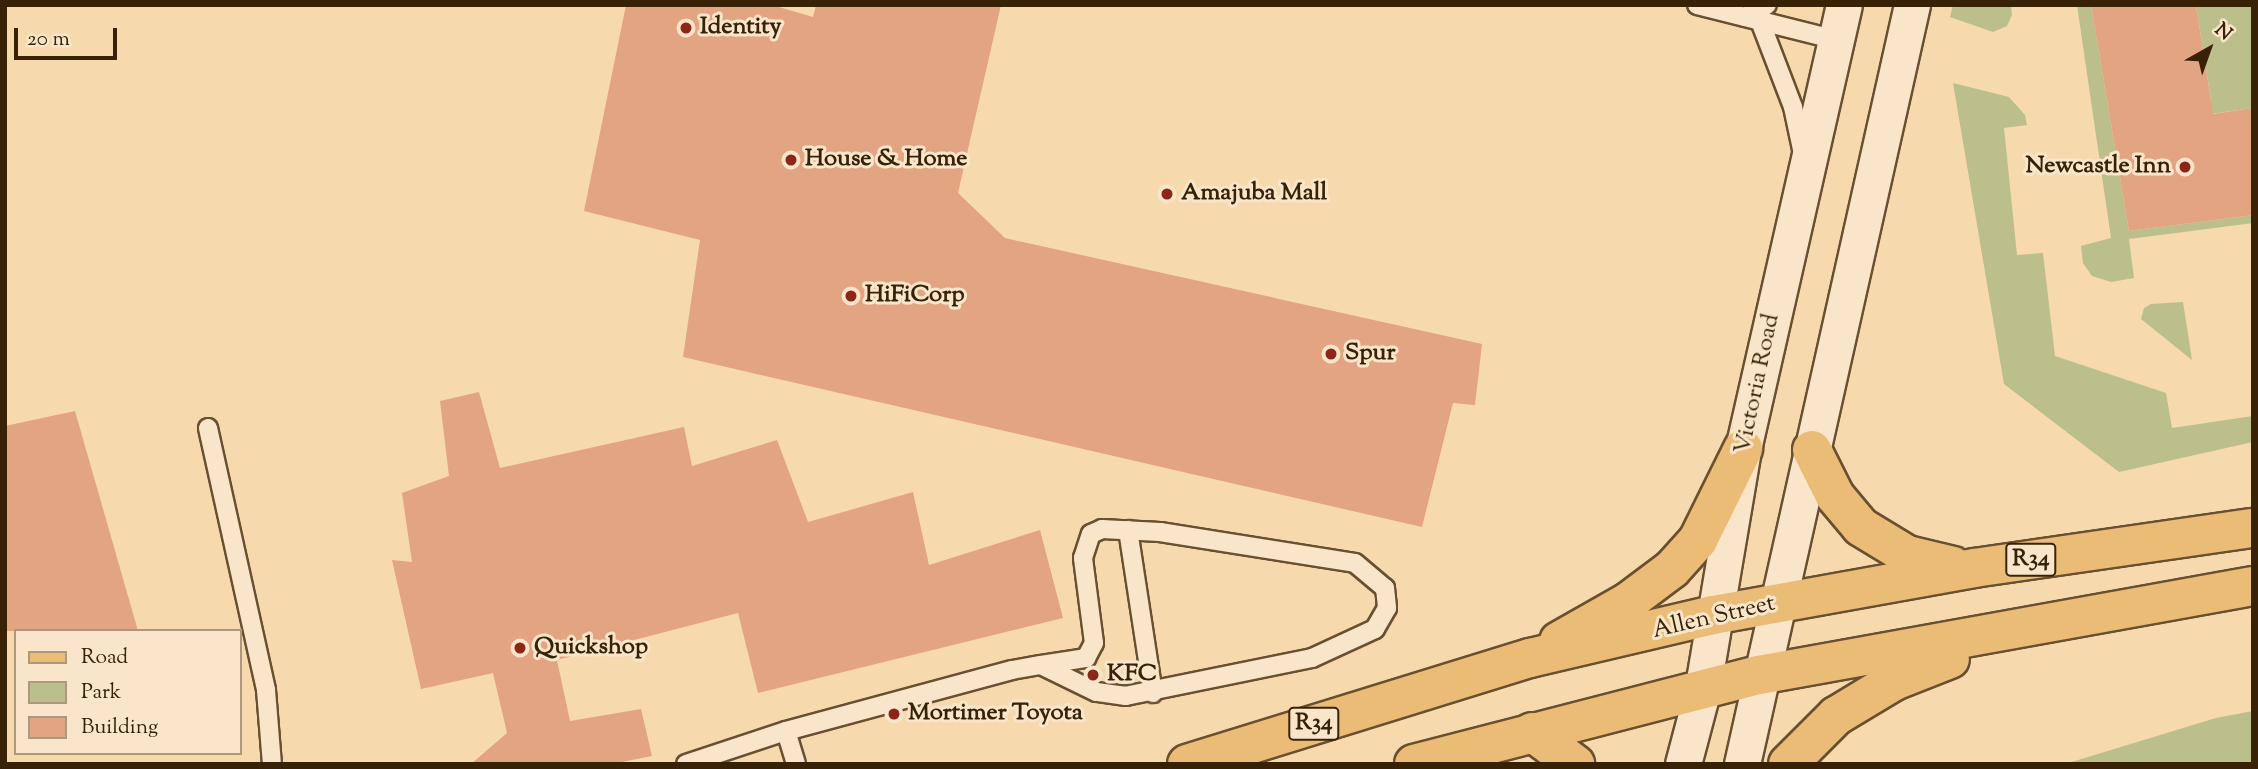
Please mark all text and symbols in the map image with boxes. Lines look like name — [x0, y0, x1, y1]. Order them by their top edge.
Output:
scale bar — [18, 14, 121, 58]
place label: Identity — [700, 14, 781, 42]
north arrow — [2174, 14, 2244, 84]
text: N — [2208, 17, 2237, 48]
marker: Identity — [678, 20, 694, 36]
text: 20 m — [27, 25, 70, 55]
place label: House & Home — [805, 146, 967, 174]
marker: House & Home — [783, 152, 799, 168]
place label: Newcastle Inn — [2026, 153, 2171, 181]
marker: Newcastle Inn — [2177, 159, 2193, 175]
place label: Amajuba Mall — [1181, 180, 1327, 208]
marker: Amajuba Mall — [1159, 186, 1175, 202]
place label: HiFiCorp — [865, 282, 965, 310]
marker: HiFiCorp — [843, 288, 859, 304]
street label: Victoria Road — [1729, 311, 1787, 457]
place label: Spur — [1345, 340, 1395, 368]
marker: Spur — [1323, 346, 1339, 362]
road number: R34 — [2005, 540, 2057, 580]
street label: Allen Street — [1650, 590, 1778, 646]
legend — [14, 629, 242, 755]
place label: Quickshop — [534, 634, 648, 662]
marker: Quickshop — [512, 640, 528, 656]
text: Road — [81, 643, 128, 673]
place label: KFC — [1107, 661, 1157, 689]
marker: KFC — [1085, 667, 1101, 683]
text: Park — [81, 678, 121, 708]
place label: Mortimer Toyota — [908, 700, 1083, 728]
road number: R34 — [1288, 704, 1340, 744]
marker: Mortimer Toyota — [886, 706, 902, 722]
text: Building — [81, 713, 158, 743]

